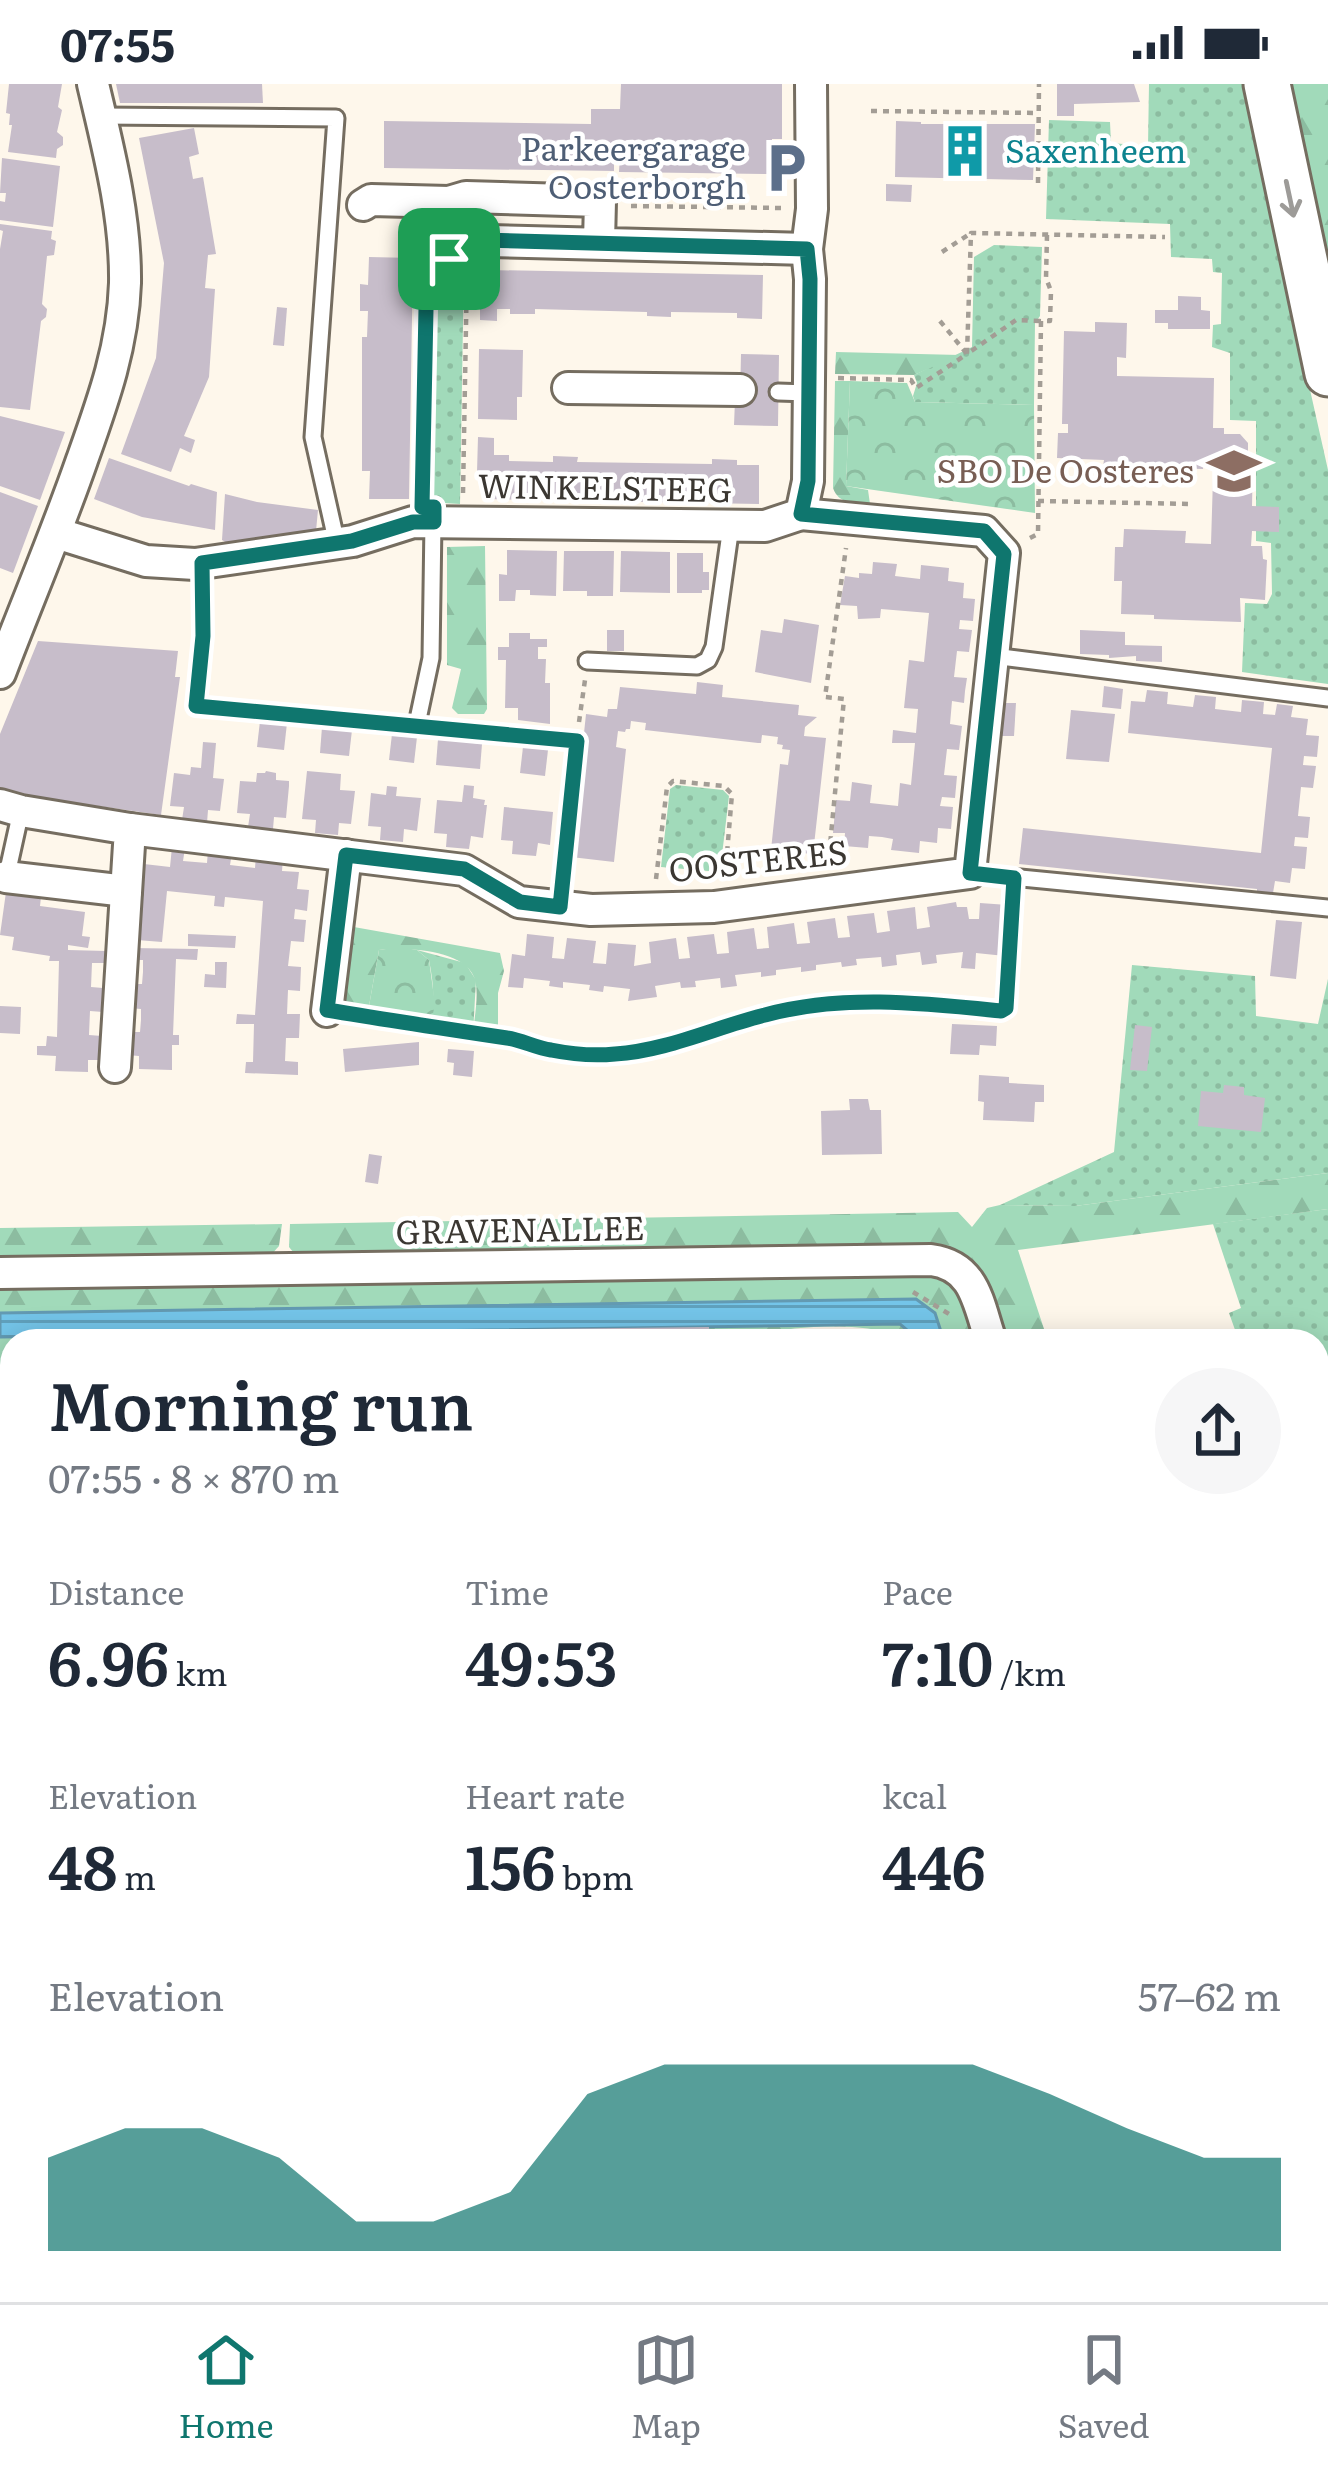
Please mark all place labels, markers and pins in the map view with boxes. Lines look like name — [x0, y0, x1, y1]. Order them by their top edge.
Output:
place label: Parkeergarage Oosterborgh — [521, 122, 746, 209]
building icon: Saxenheem — [936, 122, 994, 180]
place label: Saxenheem — [1005, 124, 1187, 173]
parking icon: Parkeergarage Oosterborgh — [757, 139, 815, 197]
pin — [398, 208, 500, 310]
school or university icon: SBO De Oosteres — [1205, 442, 1263, 500]
place label: SBO De Oosteres — [937, 444, 1194, 493]

